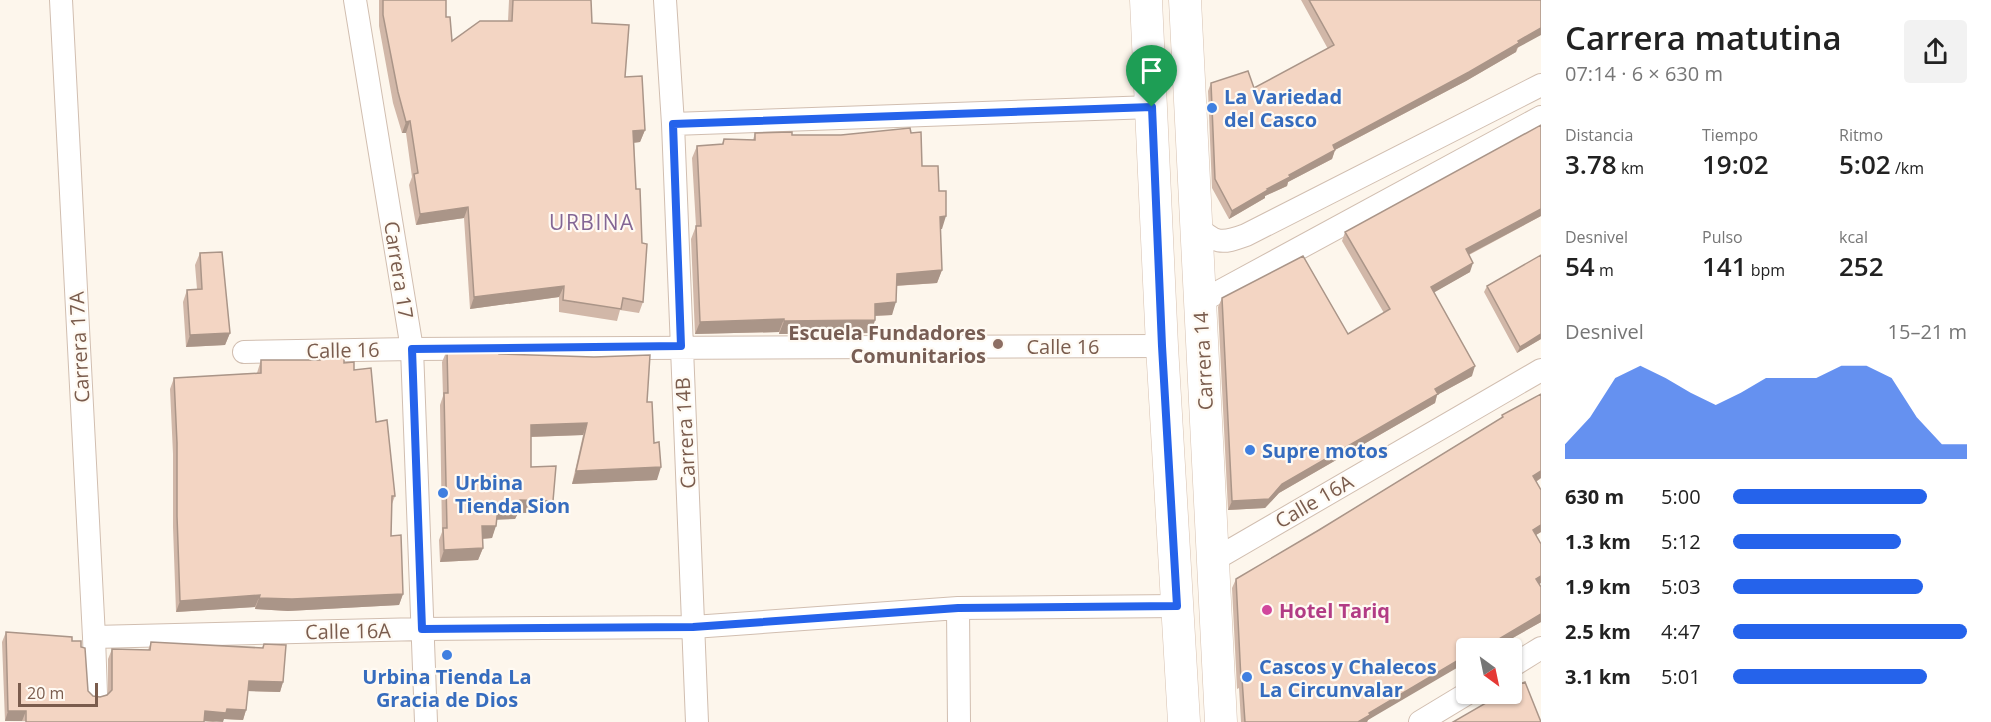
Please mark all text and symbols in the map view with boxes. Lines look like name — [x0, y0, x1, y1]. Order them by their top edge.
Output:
text: Carrera matutina — [1565, 15, 1842, 60]
button: share — [1904, 20, 1967, 83]
pin — [1126, 45, 1177, 107]
icon: arrive — [1135, 54, 1168, 87]
text: 07:14 · 6 × 630 m — [1565, 60, 1723, 87]
place label: La Variedad del Casco — [1224, 83, 1342, 133]
marker: La Variedad del Casco — [1205, 101, 1219, 115]
text: Distancia — [1565, 124, 1633, 146]
text: Tiempo — [1702, 124, 1758, 146]
text: Ritmo — [1839, 124, 1883, 146]
text: 3.78 — [1565, 146, 1617, 182]
text: 19:02 — [1702, 146, 1769, 182]
text: 5:02 — [1839, 146, 1891, 182]
text: km — [1617, 157, 1644, 179]
text: /km — [1891, 157, 1924, 179]
district label: URBINA — [549, 208, 635, 236]
street label: Carrera 17 — [378, 219, 420, 321]
text: Desnivel — [1565, 226, 1628, 248]
text: Pulso — [1702, 226, 1743, 248]
text: kcal — [1839, 226, 1868, 248]
text: 54 — [1565, 248, 1595, 284]
text: 141 — [1702, 248, 1747, 284]
text: 252 — [1839, 248, 1884, 284]
text: m — [1595, 259, 1614, 281]
text: bpm — [1747, 259, 1785, 281]
street label: Carrera 17A — [63, 290, 95, 403]
street label: Carrera 14 — [1187, 310, 1219, 411]
text: Desnivel — [1565, 318, 1644, 345]
text: 15–21 m — [1888, 318, 1967, 345]
place label: Escuela Fundadores Comunitarios — [788, 319, 986, 369]
street label: Calle 16 — [1026, 333, 1100, 360]
street label: Calle 16 — [306, 336, 380, 364]
marker: Escuela Fundadores Comunitarios — [991, 337, 1005, 351]
street label: Carrera 14B — [669, 377, 701, 489]
place label: Supre motos — [1262, 437, 1388, 464]
marker: Supre motos — [1243, 443, 1257, 457]
street label: Calle 16A — [1270, 468, 1358, 534]
place label: Urbina Tienda Sion — [455, 469, 570, 519]
text: 630 m — [1565, 483, 1624, 510]
text: 5:00 — [1661, 483, 1701, 510]
marker: Urbina Tienda Sion — [436, 486, 450, 500]
text: 1.3 km — [1565, 528, 1631, 555]
text: 5:12 — [1661, 528, 1701, 555]
text: 1.9 km — [1565, 573, 1631, 600]
text: 5:03 — [1661, 573, 1701, 600]
place label: Hotel Tariq — [1279, 597, 1390, 624]
marker: Hotel Tariq — [1260, 603, 1274, 617]
street label: Calle 16A — [305, 617, 391, 645]
text: 2.5 km — [1565, 618, 1631, 645]
text: 4:47 — [1661, 618, 1701, 645]
north arrow — [1456, 638, 1522, 704]
map controls — [1456, 638, 1522, 704]
marker: Urbina Tienda La Gracia de Dios — [440, 648, 454, 662]
place label: Cascos y Chalecos La Circunvalar — [1259, 653, 1437, 703]
place label: Urbina Tienda La Gracia de Dios — [362, 663, 532, 713]
text: 3.1 km — [1565, 663, 1631, 690]
text: 5:01 — [1661, 663, 1701, 690]
marker: Cascos y Chalecos La Circunvalar — [1240, 670, 1254, 684]
scale bar — [18, 680, 98, 708]
text: 20 m — [27, 682, 64, 704]

